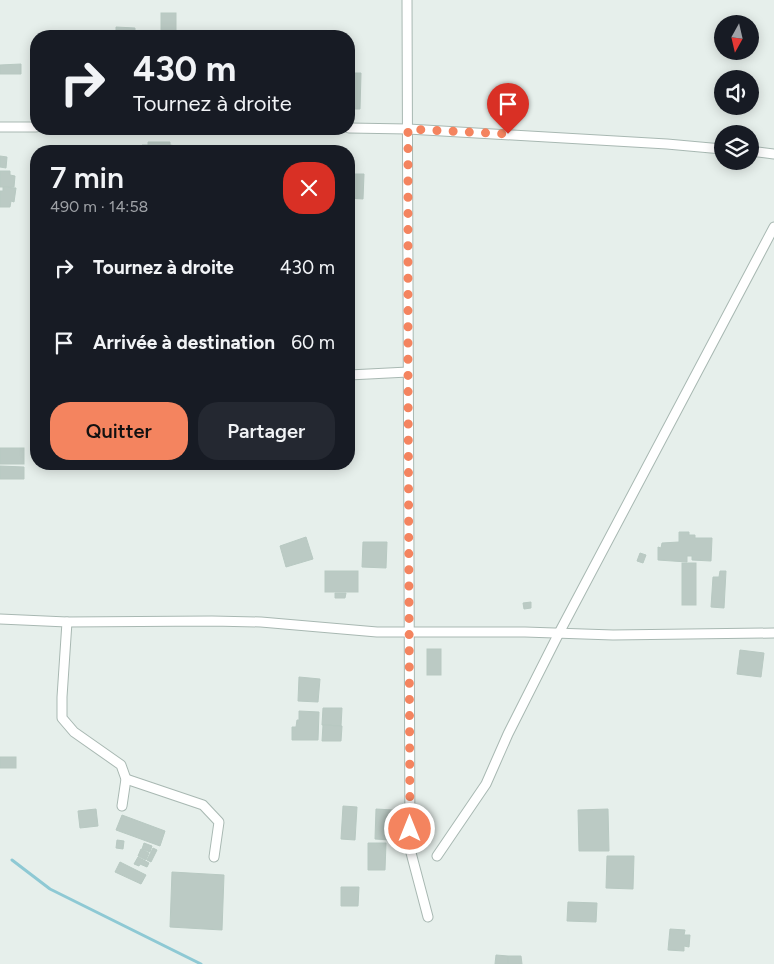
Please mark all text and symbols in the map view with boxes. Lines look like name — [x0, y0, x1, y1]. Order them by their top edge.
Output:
north arrow — [714, 15, 759, 60]
map controls — [714, 15, 759, 170]
text: 430 m — [133, 48, 236, 90]
icon: right — [50, 50, 115, 115]
button: sound — [714, 70, 759, 115]
pin — [487, 83, 529, 134]
text: Tournez à droite — [133, 90, 292, 117]
icon: arrive — [494, 90, 522, 118]
button: layers — [714, 125, 759, 170]
text: 7 min — [50, 159, 124, 196]
button: close — [283, 162, 335, 214]
text: 490 m · 14:58 — [50, 197, 148, 216]
icon: right — [50, 254, 78, 282]
text: Tournez à droite — [93, 256, 234, 279]
text: 430 m — [280, 256, 335, 279]
icon: arrive — [50, 329, 78, 357]
text: Arrivée à destination — [93, 331, 275, 354]
text: 60 m — [291, 331, 335, 354]
button: Quitter — [50, 402, 188, 460]
button: Partager — [198, 402, 335, 460]
position arrow — [383, 802, 435, 854]

